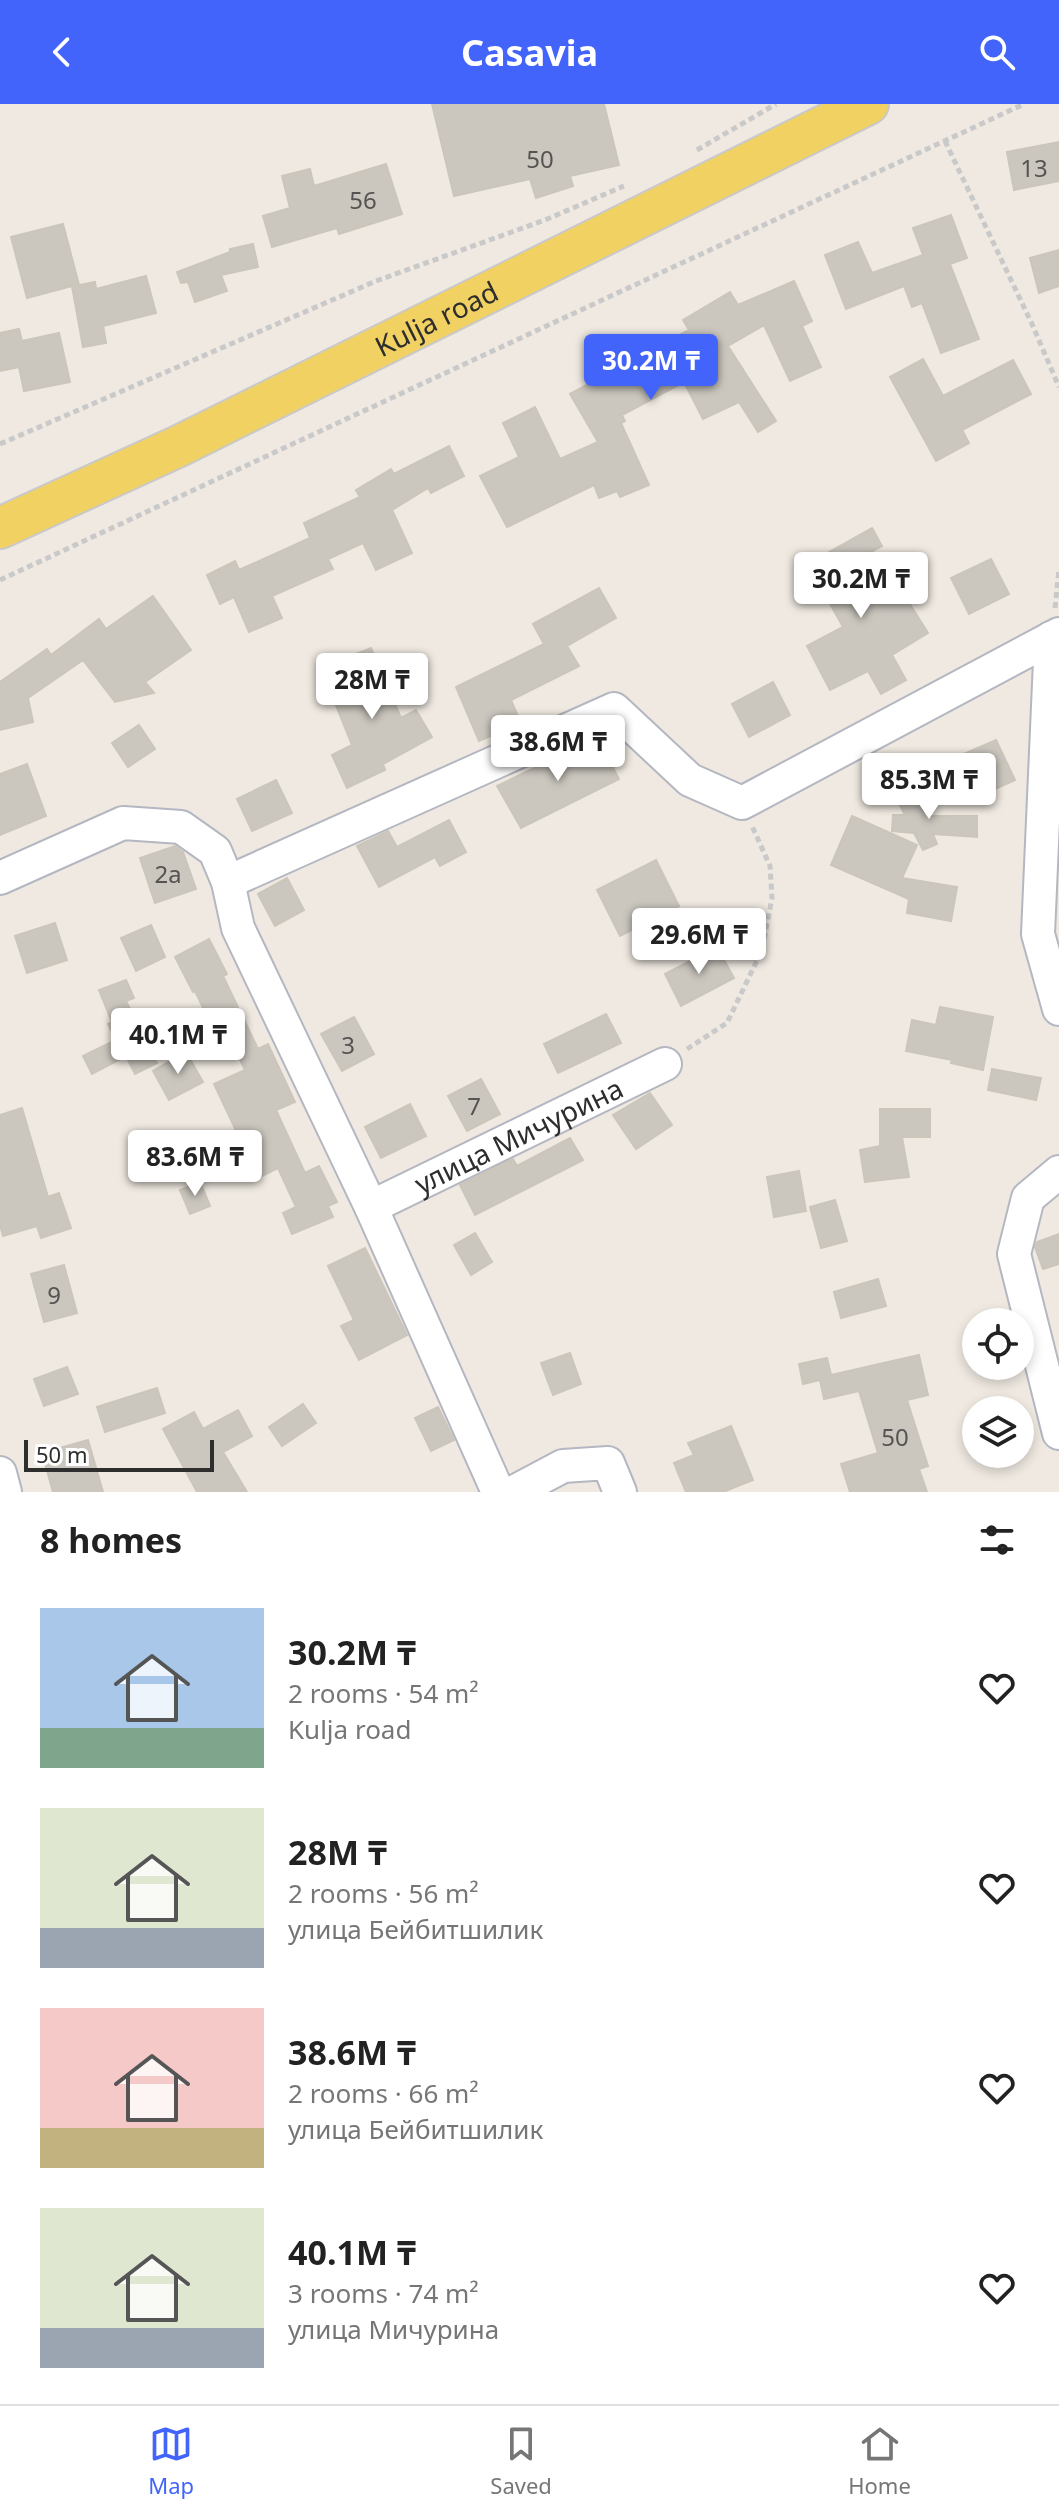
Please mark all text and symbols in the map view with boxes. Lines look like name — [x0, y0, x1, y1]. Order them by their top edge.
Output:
text: Casavia — [461, 28, 598, 77]
icon: back — [40, 30, 84, 74]
icon: search — [975, 30, 1019, 74]
house number: 50 — [526, 142, 554, 175]
house number: 13 — [1020, 151, 1048, 184]
house number: 56 — [349, 183, 377, 216]
street label: Kulja road — [368, 272, 504, 365]
pin: 30.2M ₸ — [577, 334, 725, 402]
text: 30.2M ₸ — [602, 342, 700, 378]
pin: 30.2M ₸ — [787, 552, 935, 620]
text: 30.2M ₸ — [812, 560, 910, 596]
pin: 28M ₸ — [316, 653, 428, 721]
text: 28M ₸ — [334, 661, 410, 697]
pin: 38.6M ₸ — [484, 715, 632, 783]
text: 38.6M ₸ — [509, 723, 607, 759]
pin: 85.3M ₸ — [855, 753, 1003, 821]
text: 85.3M ₸ — [880, 761, 978, 797]
house number: 2а — [154, 857, 182, 890]
pin: 29.6M ₸ — [625, 908, 773, 976]
text: 29.6M ₸ — [650, 916, 748, 952]
pin: 40.1M ₸ — [104, 1008, 252, 1076]
text: 40.1M ₸ — [129, 1016, 227, 1052]
house number: 3 — [341, 1028, 355, 1061]
street label: улица Мичурина — [408, 1068, 629, 1202]
house number: 7 — [467, 1089, 481, 1122]
pin: 83.6M ₸ — [121, 1130, 269, 1198]
text: 83.6M ₸ — [146, 1138, 244, 1174]
house number: 9 — [47, 1278, 61, 1311]
map controls — [962, 1308, 1034, 1468]
button: locate — [962, 1308, 1034, 1380]
button: layers — [962, 1396, 1034, 1468]
house number: 50 — [881, 1420, 909, 1453]
scale bar — [24, 1436, 214, 1472]
text: 50 m — [36, 1439, 87, 1469]
text: 8 homes — [40, 1517, 182, 1563]
icon: filters — [975, 1518, 1019, 1562]
text: 30.2M ₸ — [288, 1629, 416, 1675]
icon: home — [104, 1640, 200, 1736]
icon: heart — [975, 1666, 1019, 1710]
text: 2 rooms · 54 m² — [288, 1675, 478, 1711]
text: Kulja road — [288, 1711, 411, 1747]
text: 28M ₸ — [288, 1829, 387, 1875]
icon: home — [104, 1840, 200, 1936]
icon: heart — [975, 1866, 1019, 1910]
text: 2 rooms · 56 m² — [288, 1875, 478, 1911]
text: улица Бейбитшилик — [288, 1911, 543, 1947]
text: 38.6M ₸ — [288, 2029, 416, 2075]
icon: home — [104, 2040, 200, 2136]
icon: heart — [975, 2066, 1019, 2110]
text: 2 rooms · 66 m² — [288, 2075, 478, 2111]
text: улица Бейбитшилик — [288, 2111, 543, 2147]
text: 40.1M ₸ — [288, 2229, 416, 2275]
icon: home — [104, 2240, 200, 2336]
icon: heart — [975, 2266, 1019, 2310]
text: 3 rooms · 74 m² — [288, 2275, 478, 2311]
text: улица Мичурина — [288, 2311, 499, 2347]
tab: Map — [148, 2422, 194, 2500]
tab: Saved — [490, 2422, 552, 2500]
tab: Home — [848, 2422, 911, 2500]

